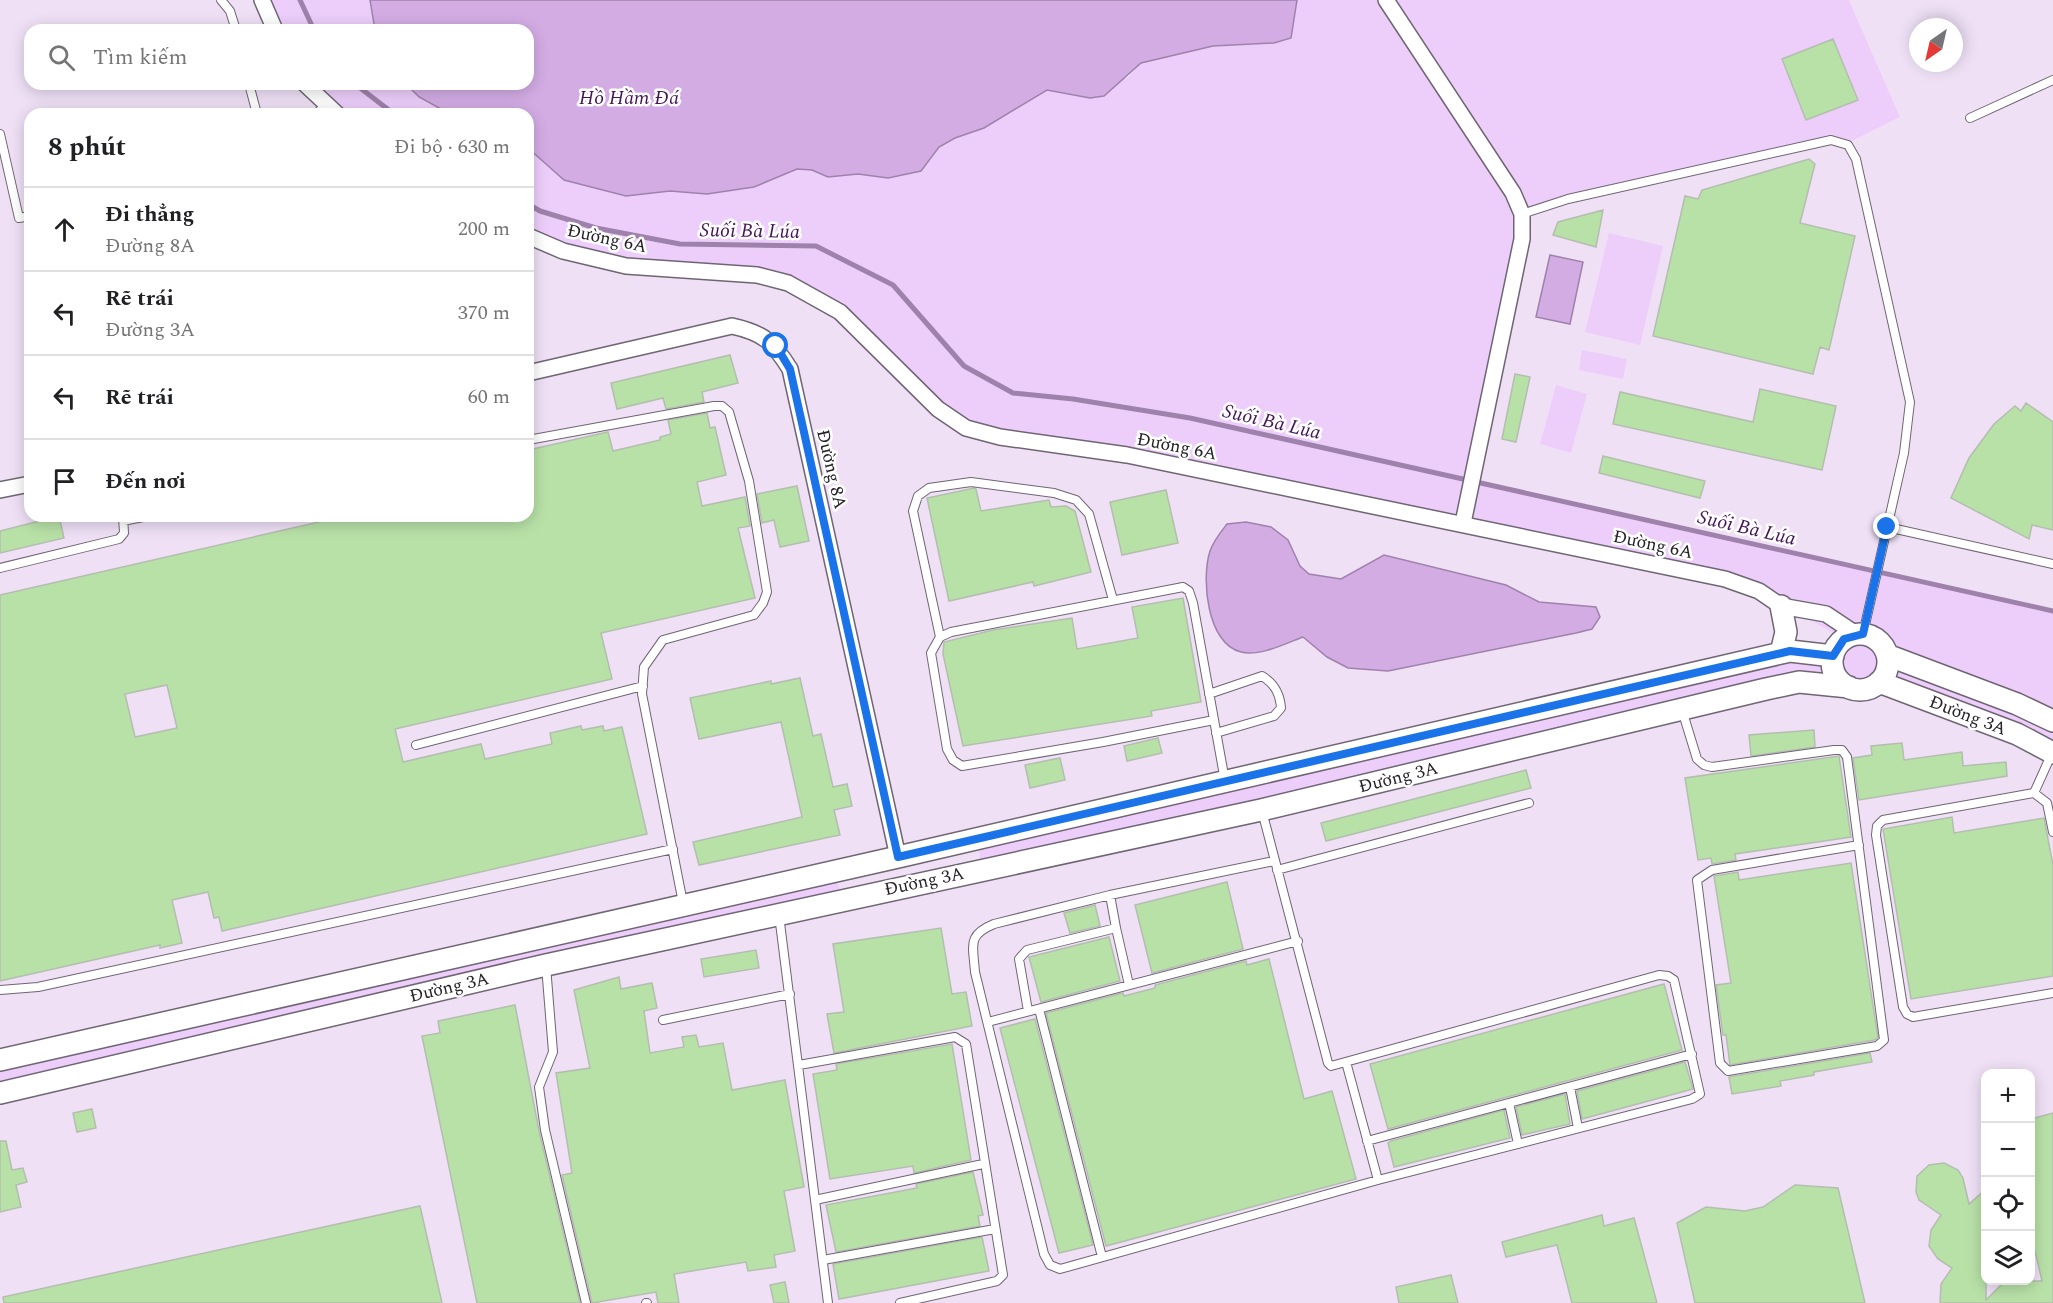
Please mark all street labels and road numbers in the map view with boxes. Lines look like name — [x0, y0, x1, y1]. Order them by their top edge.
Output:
street label: Đường 6A — [564, 217, 649, 260]
street label: Đường 6A — [1135, 426, 1219, 467]
street label: Đường 8A — [809, 427, 854, 512]
street label: Đường 6A — [1610, 523, 1695, 566]
street label: Đường 3A — [1925, 688, 2010, 743]
street label: Đường 3A — [1356, 755, 1441, 800]
street label: Đường 3A — [882, 860, 967, 903]
street label: Đường 3A — [407, 965, 492, 1010]

